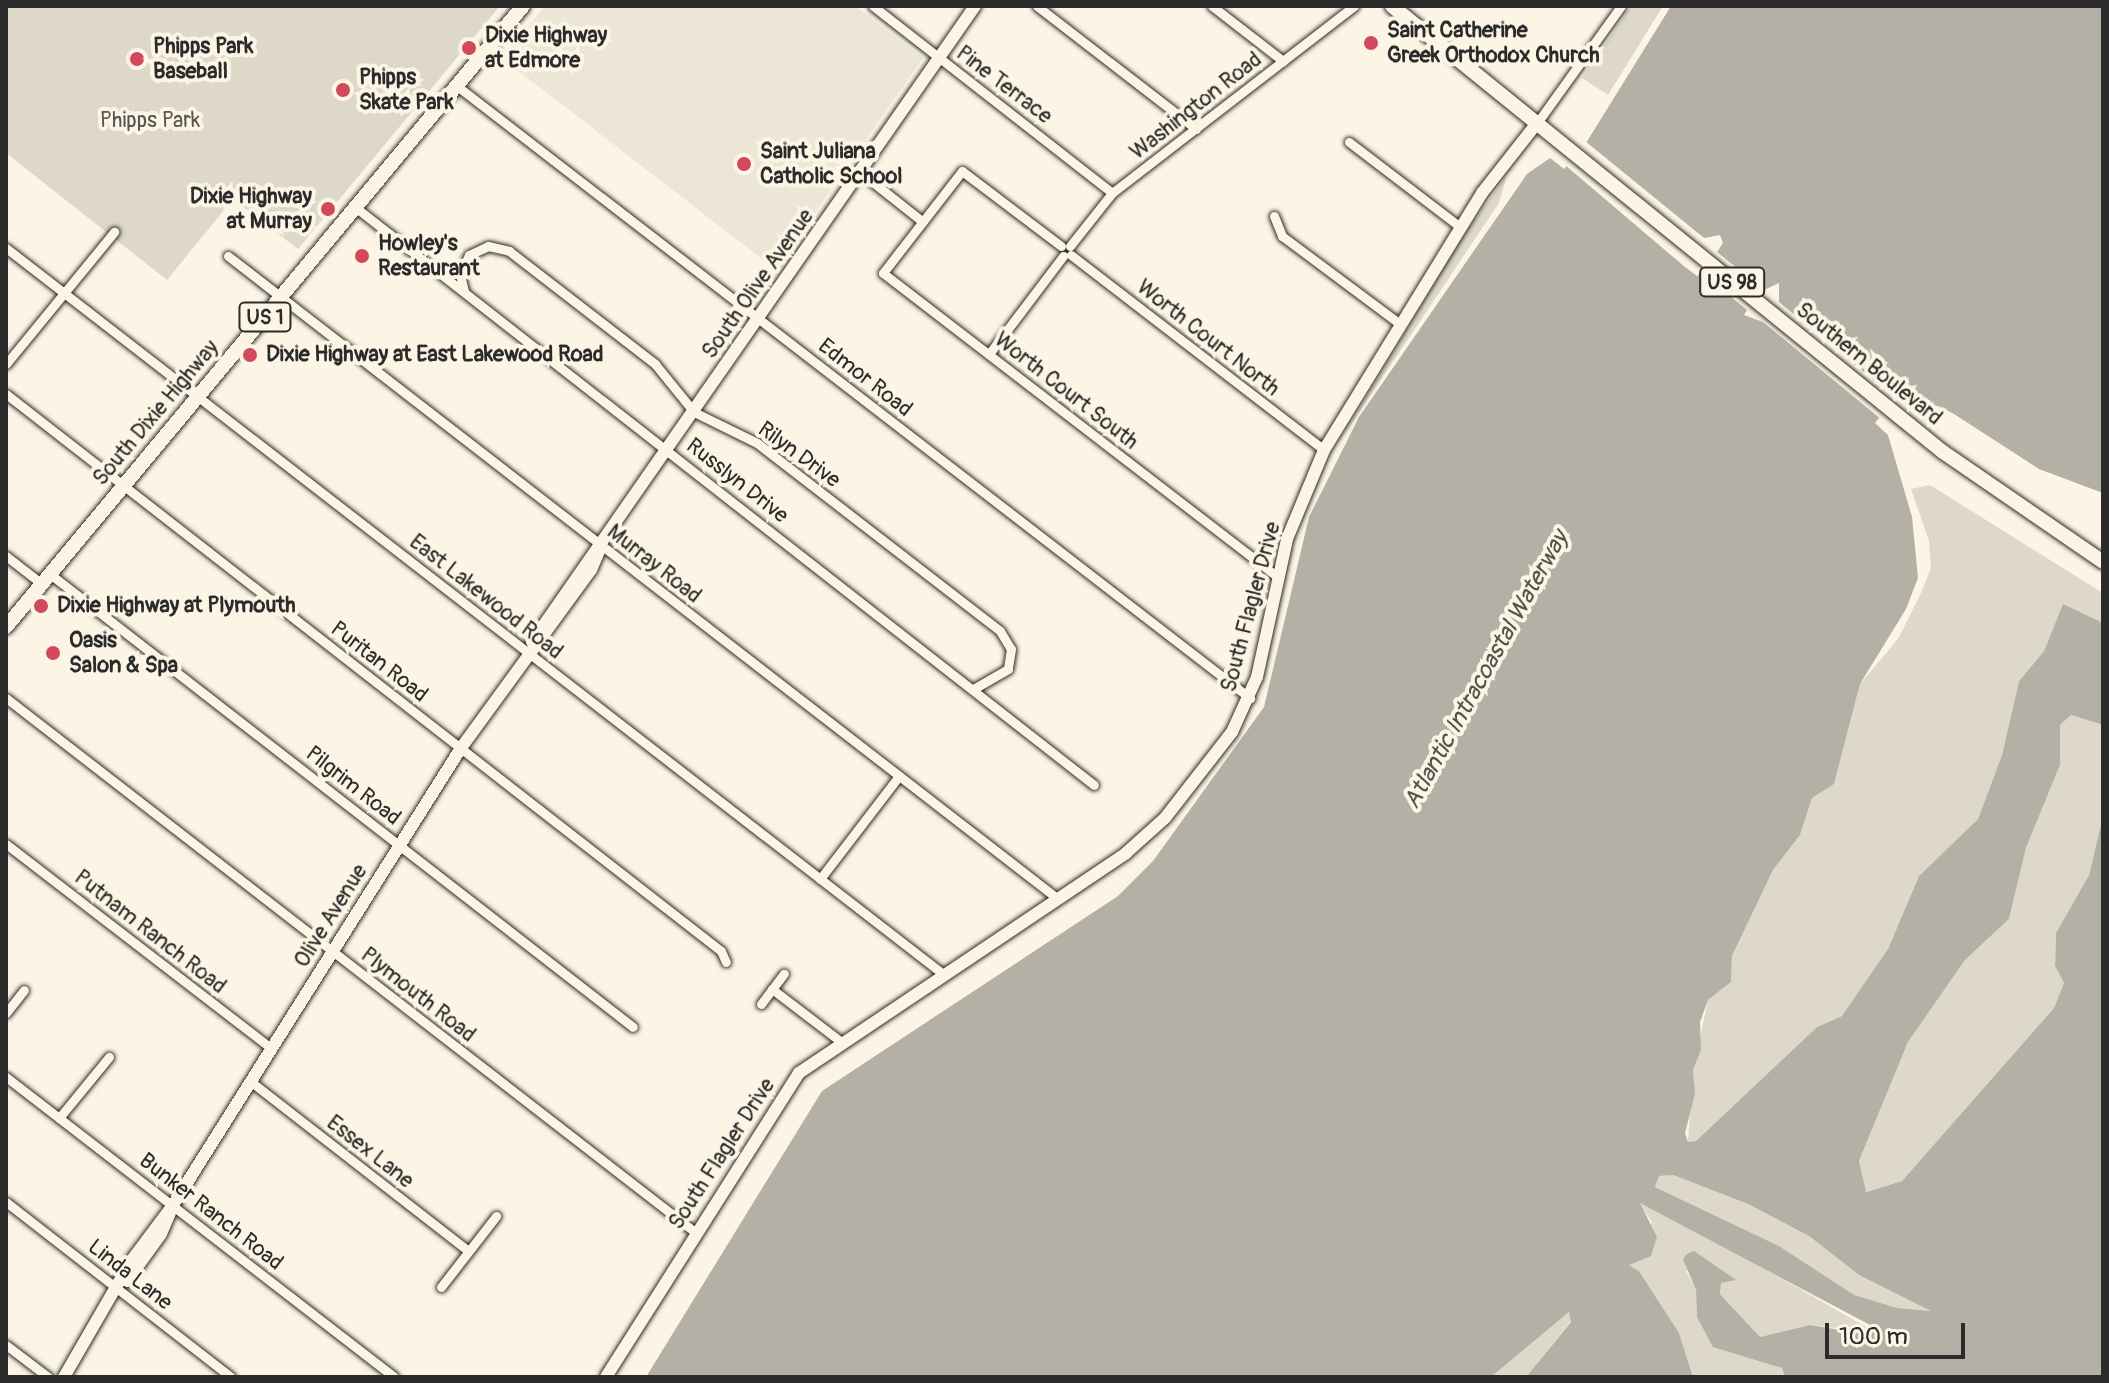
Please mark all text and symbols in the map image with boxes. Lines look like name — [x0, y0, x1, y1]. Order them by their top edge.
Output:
place label: Saint Catherine Greek Orthodox Church — [1387, 17, 1599, 68]
place label: Dixie Highway at Edmore — [485, 22, 607, 74]
place label: Phipps Park Baseball — [153, 33, 253, 84]
marker: Saint Catherine Greek Orthodox Church — [1362, 34, 1380, 52]
marker: Dixie Highway at Edmore — [460, 39, 478, 57]
street label: Pine Terrace — [951, 40, 1057, 130]
street label: Washington Road — [1125, 46, 1267, 166]
marker: Phipps Park Baseball — [128, 50, 146, 68]
place label: Phipps Skate Park — [359, 64, 454, 116]
marker: Phipps Skate Park — [334, 81, 352, 99]
park label: Phipps Park — [100, 108, 200, 134]
place label: Saint Juliana Catholic School — [760, 138, 902, 190]
marker: Saint Juliana Catholic School — [735, 155, 753, 173]
place label: Dixie Highway at Murray — [190, 183, 312, 234]
marker: Dixie Highway at Murray — [319, 200, 337, 218]
street label: South Olive Avenue — [697, 204, 819, 364]
place label: Howley's Restaurant — [378, 230, 480, 282]
marker: Howley's Restaurant — [353, 247, 371, 265]
road number: US 98 — [1698, 266, 1766, 298]
street label: Worth Court North — [1131, 274, 1285, 402]
street label: Southern Boulevard — [1791, 297, 1947, 431]
road number: US 1 — [237, 301, 293, 333]
street label: Worth Court South — [989, 327, 1143, 455]
street label: Edmor Road — [813, 333, 917, 423]
street label: South Dixie Highway — [87, 335, 225, 491]
place label: Dixie Highway at East Lakewood Road — [266, 342, 604, 368]
marker: Dixie Highway at East Lakewood Road — [241, 346, 259, 364]
street label: Rilyn Drive — [753, 416, 845, 494]
street label: Russlyn Drive — [681, 433, 793, 529]
street label: Murray Road — [602, 519, 706, 609]
street label: South Flagler Drive — [1216, 519, 1286, 695]
water label: Atlantic Intracoastal Waterway — [1398, 526, 1574, 814]
street label: East Lakewood Road — [404, 529, 568, 665]
place label: Dixie Highway at Plymouth — [57, 593, 296, 619]
marker: Dixie Highway at Plymouth — [32, 597, 50, 615]
street label: Puritan Road — [325, 616, 433, 708]
place label: Oasis Salon & Spa — [69, 627, 178, 678]
marker: Oasis Salon & Spa — [44, 644, 62, 662]
street label: Pilgrim Road — [300, 741, 406, 831]
street label: Olive Avenue — [289, 859, 373, 973]
street label: Putnam Ranch Road — [69, 864, 231, 1000]
street label: Plymouth Road — [355, 942, 481, 1048]
street label: South Flagler Drive — [663, 1073, 781, 1235]
street label: Essex Lane — [321, 1110, 419, 1194]
street label: Bunker Ranch Road — [134, 1148, 288, 1276]
street label: Linda Lane — [83, 1234, 177, 1316]
scale bar — [1829, 1307, 1969, 1357]
text: 100 m — [1839, 1322, 1908, 1351]

